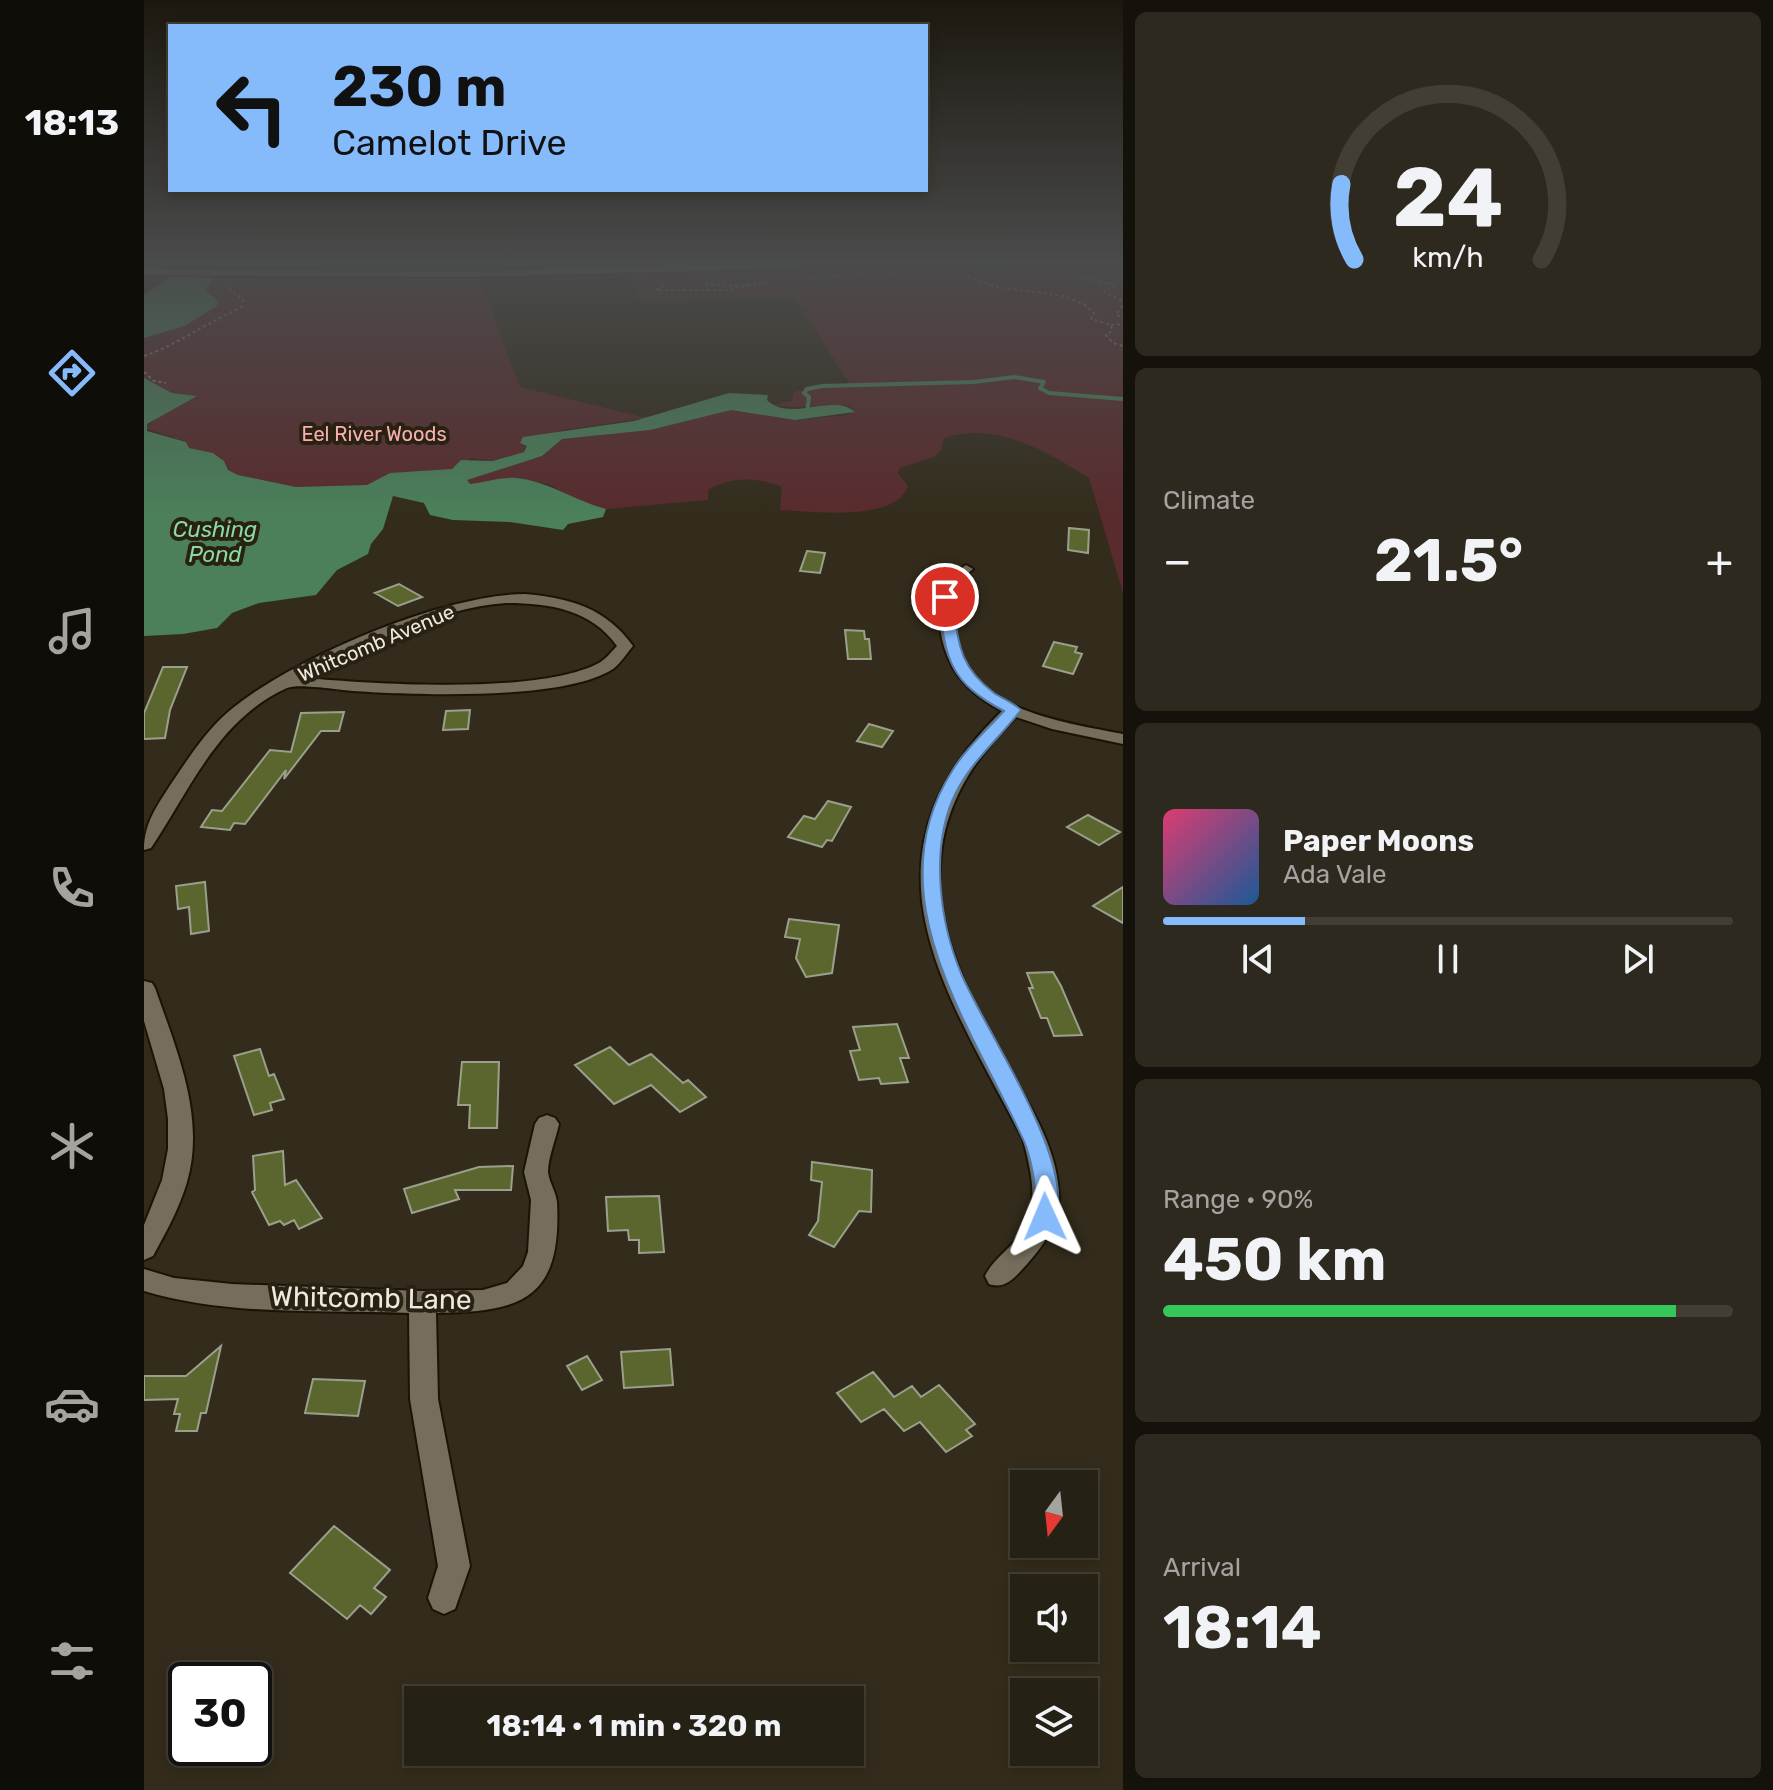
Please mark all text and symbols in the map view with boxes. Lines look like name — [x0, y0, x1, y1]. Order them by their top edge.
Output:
text: 230 m — [332, 54, 507, 120]
icon: left — [200, 56, 304, 160]
text: 18:13 — [25, 101, 119, 144]
text: Camelot Drive — [332, 121, 567, 164]
text: 24 — [1393, 147, 1503, 246]
text: km/h — [1412, 240, 1484, 274]
icon: directions — [44, 345, 100, 401]
park label: Eel River Woods — [301, 422, 447, 446]
text: Climate — [1163, 485, 1255, 516]
water label: Cushing Pond — [173, 516, 257, 568]
text: 21.5° — [1374, 525, 1523, 596]
text: − — [1163, 535, 1192, 587]
text: + — [1706, 535, 1733, 587]
pin — [911, 563, 979, 631]
icon: arrive — [923, 575, 967, 619]
street label: Whitcomb Avenue — [294, 599, 458, 687]
icon: music — [44, 603, 100, 659]
text: Paper Moons — [1283, 823, 1474, 859]
text: Ada Vale — [1283, 859, 1387, 890]
icon: phone — [44, 860, 100, 916]
icon: previous — [1236, 937, 1280, 981]
icon: pause — [1426, 937, 1470, 981]
icon: next — [1616, 937, 1660, 981]
icon: climate — [44, 1118, 100, 1174]
position arrow — [1003, 1175, 1087, 1259]
text: Range · 90% — [1163, 1184, 1313, 1215]
text: 450 km — [1163, 1224, 1386, 1295]
street label: Whitcomb Lane — [270, 1280, 472, 1316]
icon: car — [44, 1376, 100, 1432]
north arrow — [1010, 1470, 1098, 1558]
map controls — [1010, 1470, 1098, 1766]
text: Arrival — [1163, 1552, 1241, 1583]
button: sound — [1010, 1574, 1098, 1662]
text: 18:14 — [1163, 1592, 1322, 1663]
icon: filters — [44, 1633, 100, 1689]
speed limit sign: 30 — [168, 1662, 272, 1766]
button: layers — [1010, 1678, 1098, 1766]
text: 18:14 · 1 min · 320 m — [487, 1708, 781, 1744]

